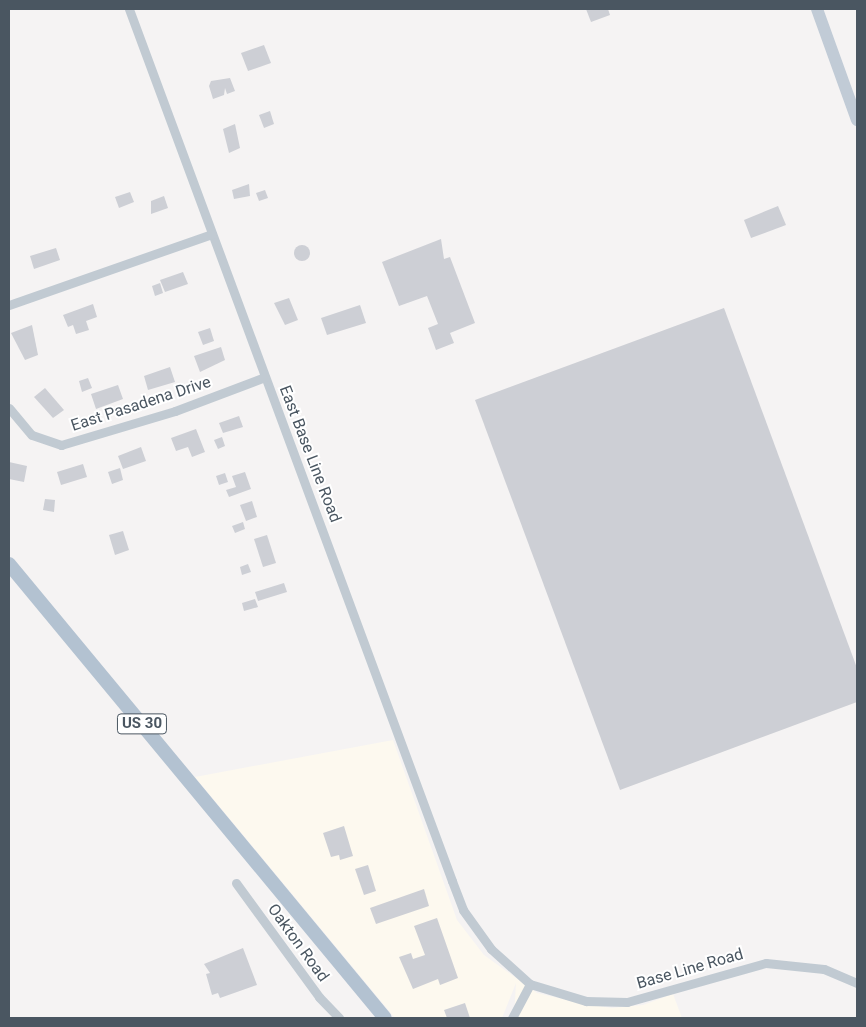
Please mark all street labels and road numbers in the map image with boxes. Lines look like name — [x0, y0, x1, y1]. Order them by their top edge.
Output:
street label: East Pasadena Drive — [69, 372, 213, 436]
street label: East Base Line Road — [275, 383, 345, 525]
road number: US 30 — [116, 712, 168, 736]
street label: Oakton Road — [263, 900, 333, 986]
street label: Base Line Road — [635, 945, 745, 993]

